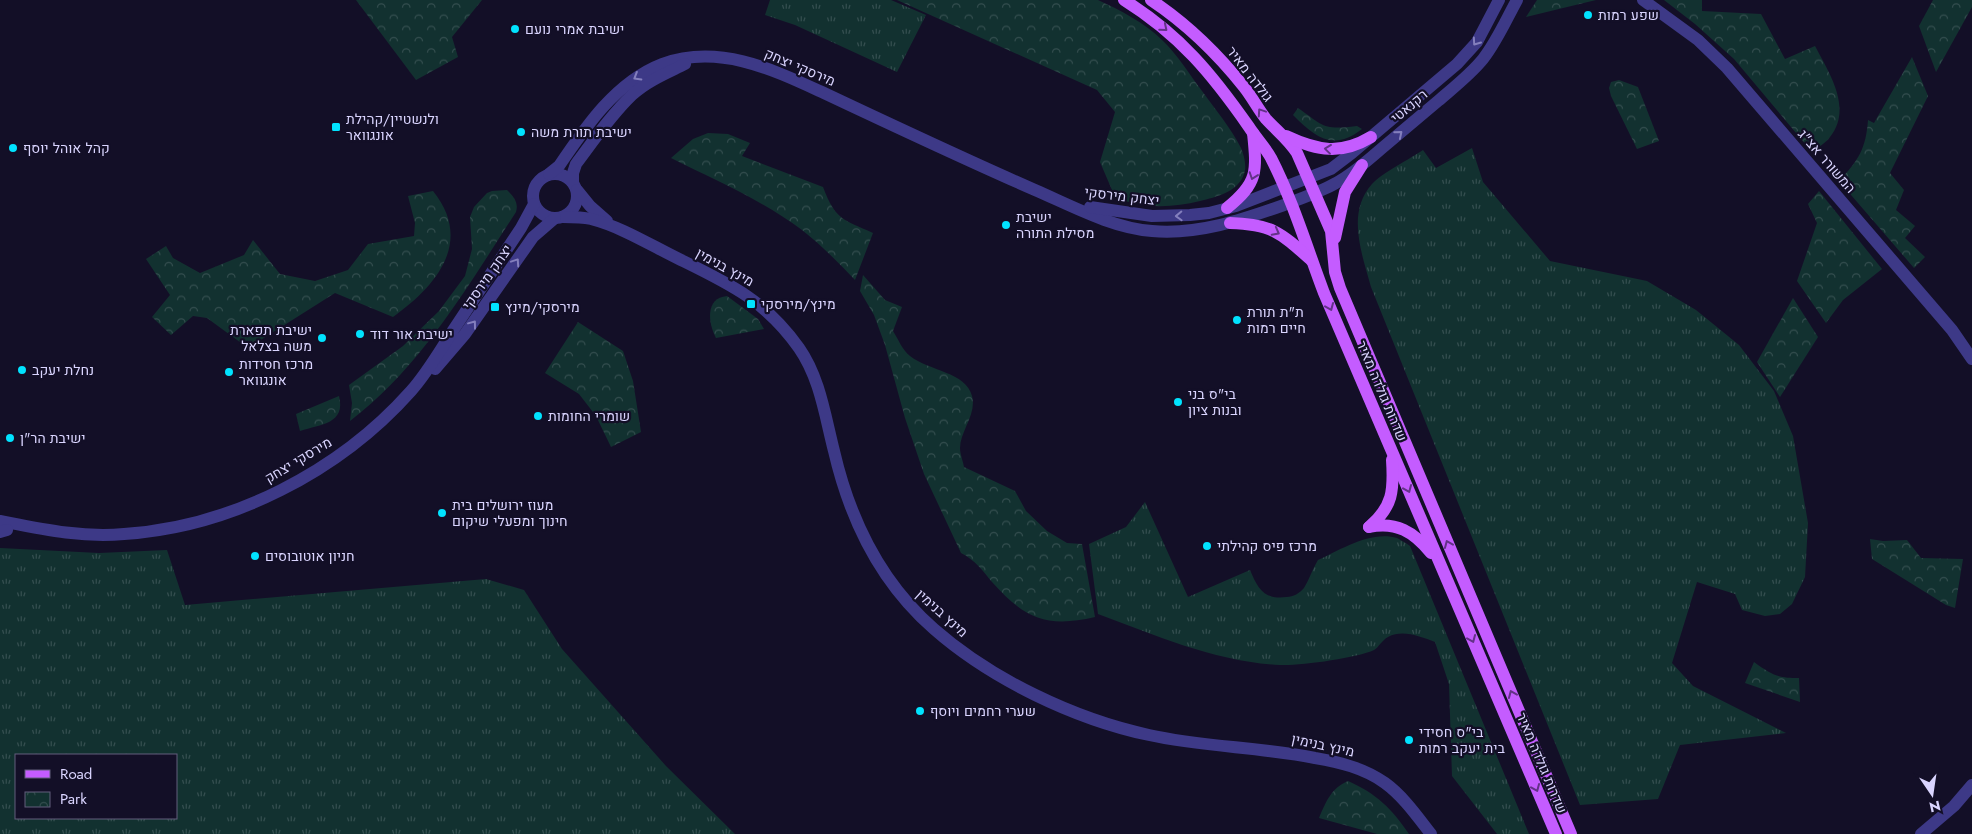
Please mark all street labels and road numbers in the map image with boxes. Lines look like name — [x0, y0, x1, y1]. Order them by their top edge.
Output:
street label: גולדה מאיר — [1222, 42, 1278, 106]
street label: מירסקי יצחק — [762, 43, 838, 91]
street label: רקנאטי — [1386, 85, 1432, 127]
street label: המשורר אצ"ג — [1794, 125, 1860, 197]
street label: יצחק מירסקי — [1084, 181, 1160, 211]
street label: יצחק מירסקי — [457, 241, 517, 313]
street label: מינץ בנימין — [692, 243, 758, 291]
street label: שדרות גולדה מאיר — [1352, 337, 1412, 445]
street label: מירסקי יצחק — [261, 432, 335, 488]
street label: מינץ בנימין — [912, 584, 972, 642]
street label: שדרות גולדה מאיר — [1512, 709, 1572, 817]
street label: מינץ בנימין — [1290, 729, 1356, 761]

